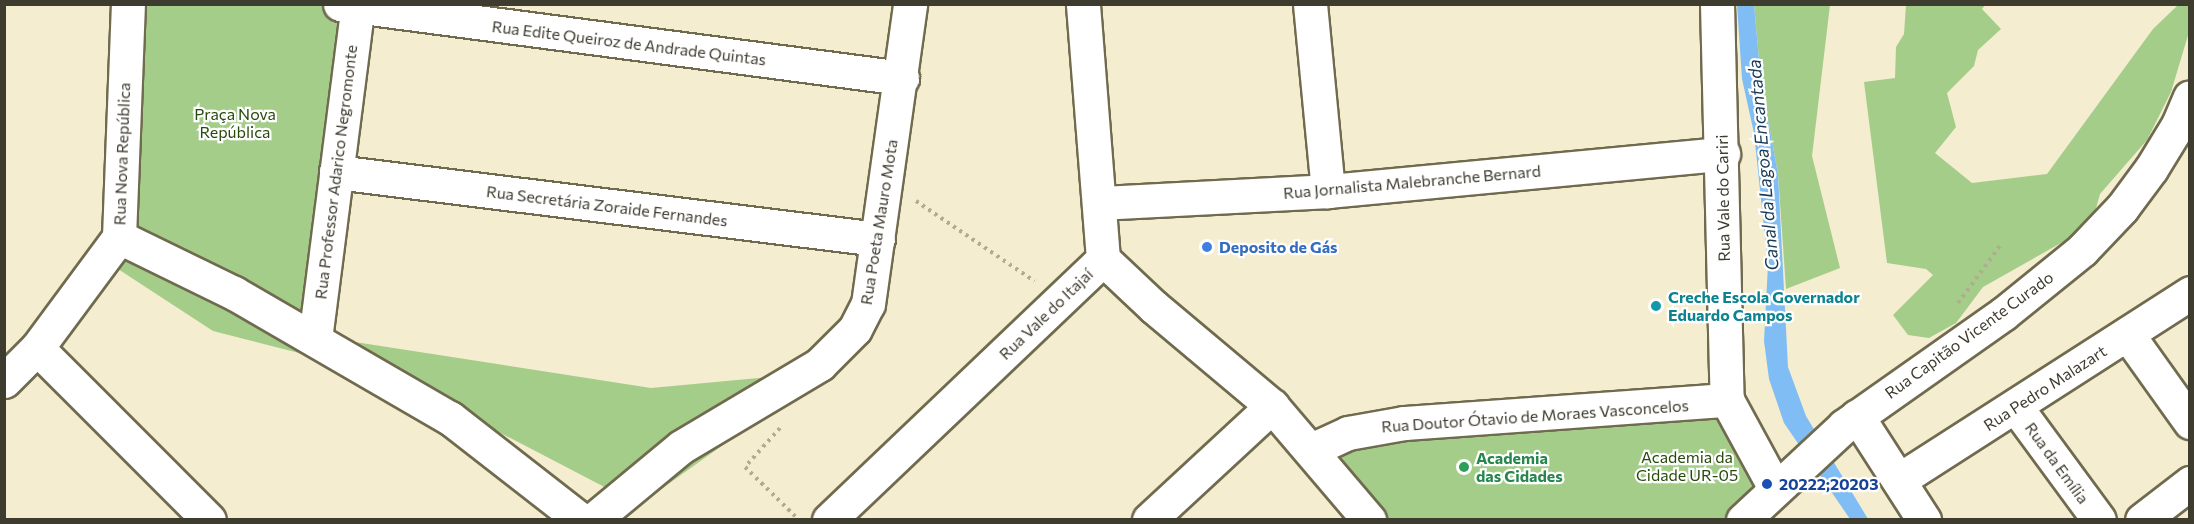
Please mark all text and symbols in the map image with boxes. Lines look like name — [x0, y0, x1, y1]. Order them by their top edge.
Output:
street label: Rua Edite Queiroz de Andrade Quintas — [491, 17, 767, 69]
street label: Rua Professor Adarico Negromonte — [311, 44, 361, 300]
water label: Canal da Lagoa Encantada — [1743, 59, 1783, 271]
street label: Rua Nova República — [110, 82, 134, 226]
park label: Praça Nova República — [194, 104, 276, 142]
street label: Rua Vale do Cariri — [1712, 134, 1734, 262]
street label: Rua Poeta Mauro Mota — [856, 138, 902, 306]
street label: Rua Jornalista Malebranche Bernard — [1282, 161, 1542, 203]
street label: Rua Secretária Zoraide Fernandes — [485, 182, 729, 230]
place label: Deposito de Gás — [1219, 237, 1338, 257]
marker: Deposito de Gás — [1200, 240, 1214, 254]
street label: Rua Vale do Itajaí — [995, 264, 1097, 364]
street label: Rua Capitão Vicente Curado — [1881, 268, 2057, 402]
place label: Creche Escola Governador Eduardo Campos — [1668, 287, 1860, 325]
marker: Creche Escola Governador Eduardo Campos — [1649, 299, 1663, 313]
street label: Rua Pedro Malazart — [1980, 341, 2110, 435]
street label: Rua Doutor Ótavio de Moraes Vasconcelos — [1381, 396, 1689, 436]
street label: Rua da Emília — [2021, 419, 2093, 507]
park label: Academia da Cidade UR-05 — [1636, 447, 1738, 485]
place label: Academia das Cidades — [1476, 448, 1563, 486]
marker: Academia das Cidades — [1457, 460, 1471, 474]
place label: 20222;20203 — [1779, 474, 1878, 494]
marker: 20222;20203 — [1760, 477, 1774, 491]

